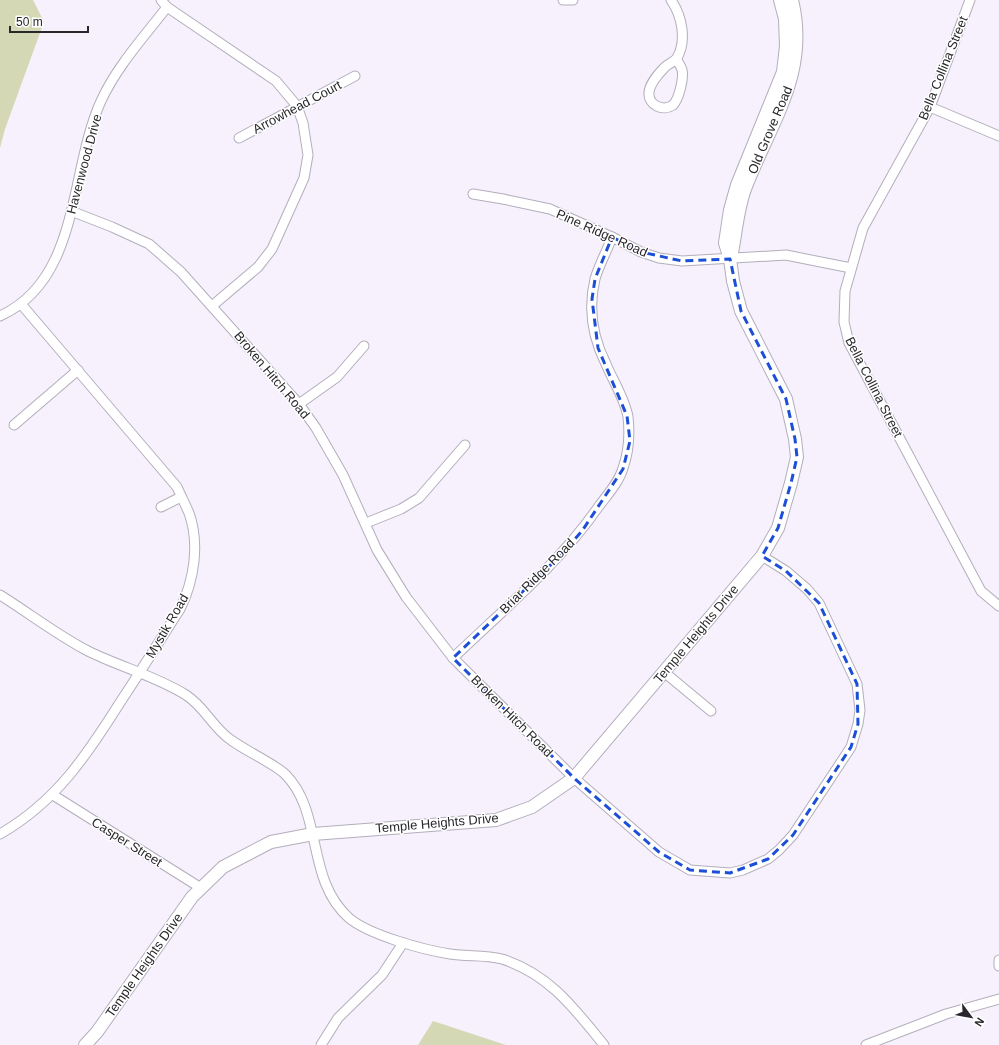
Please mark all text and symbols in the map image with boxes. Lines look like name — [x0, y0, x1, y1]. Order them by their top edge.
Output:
scale bar — [10, 8, 88, 34]
street label: Bella Collina Street — [915, 14, 971, 122]
text: 50 m — [16, 15, 43, 29]
street label: Arrowhead Court — [250, 77, 344, 137]
street label: Old Grove Road — [745, 84, 795, 176]
street label: Havenwood Drive — [63, 113, 105, 215]
street label: Pine Ridge Road — [554, 206, 650, 260]
street label: Broken Hitch Road — [231, 328, 313, 422]
street label: Bella Collina Street — [842, 334, 906, 440]
street label: Briar Ridge Road — [496, 535, 578, 617]
street label: Temple Heights Drive — [651, 582, 741, 686]
street label: Mystik Road — [143, 591, 191, 661]
street label: Broken Hitch Road — [468, 672, 556, 760]
street label: Temple Heights Drive — [375, 810, 499, 836]
street label: Casper Street — [89, 814, 165, 870]
street label: Temple Heights Drive — [102, 910, 186, 1020]
north arrow — [951, 997, 991, 1037]
text: N — [972, 1016, 987, 1029]

